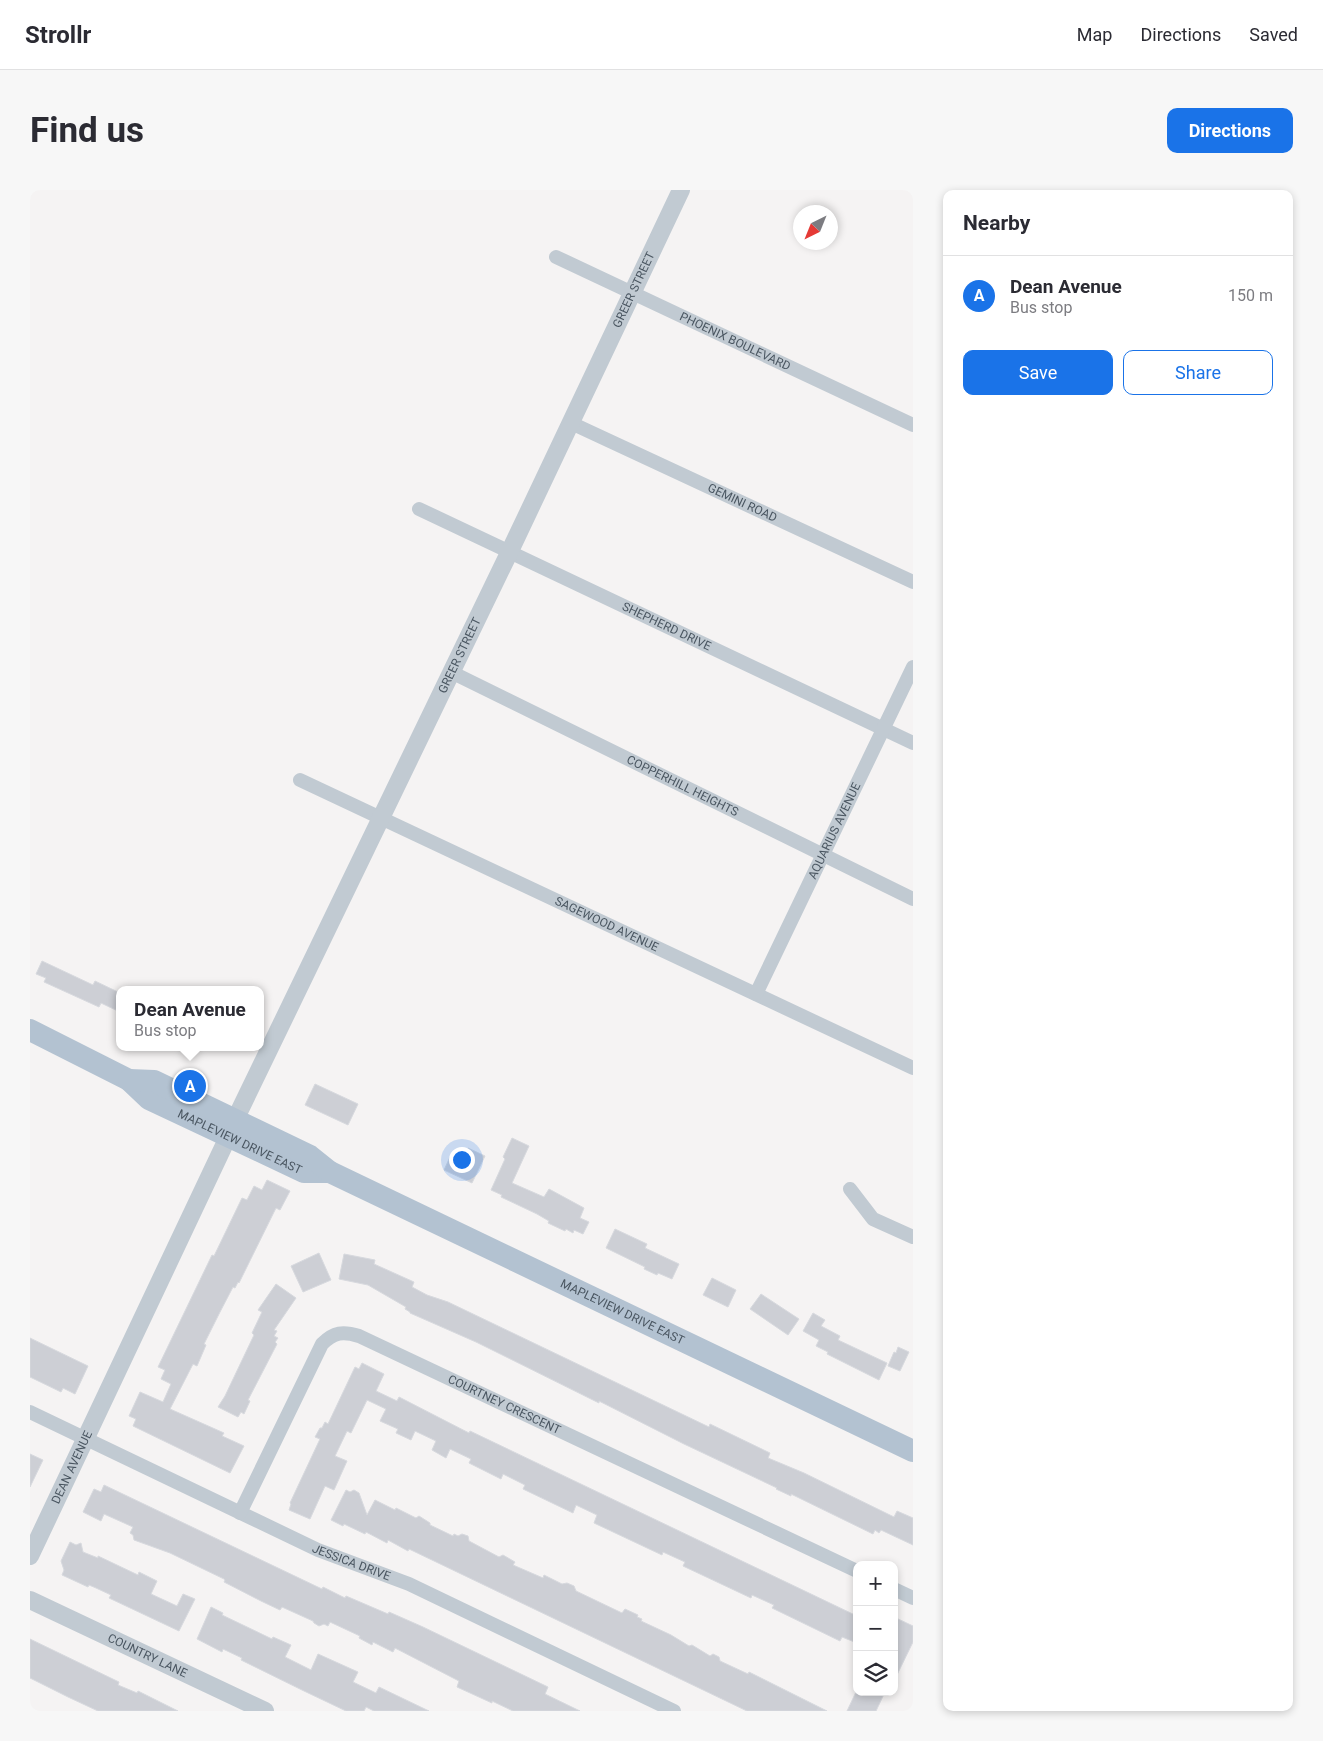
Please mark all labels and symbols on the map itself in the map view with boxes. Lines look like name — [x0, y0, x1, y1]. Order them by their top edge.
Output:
north arrow — [793, 205, 838, 250]
street label: GREER STREET — [610, 250, 658, 330]
street label: PHOENIX BOULEVARD — [678, 309, 793, 373]
street label: GEMINI ROAD — [706, 481, 779, 525]
street label: SHEPHERD DRIVE — [620, 599, 714, 653]
street label: GREER STREET — [435, 615, 484, 695]
street label: COPPERHILL HEIGHTS — [624, 752, 741, 819]
street label: AQUARIUS AVENUE — [805, 780, 863, 881]
street label: SAGEWOOD AVENUE — [553, 894, 661, 955]
pin: A — [174, 1067, 206, 1105]
street label: MAPLEVIEW DRIVE EAST — [176, 1107, 304, 1177]
your location — [449, 1147, 475, 1173]
street label: MAPLEVIEW DRIVE EAST — [558, 1276, 687, 1348]
street label: COURTNEY CRESCENT — [446, 1372, 563, 1437]
street label: DEAN AVENUE — [49, 1429, 95, 1506]
street label: JESSICA DRIVE — [310, 1541, 393, 1584]
street label: COUNTRY LANE — [105, 1631, 190, 1680]

